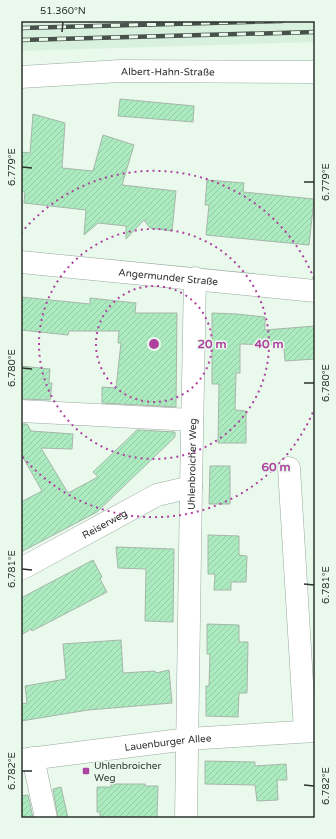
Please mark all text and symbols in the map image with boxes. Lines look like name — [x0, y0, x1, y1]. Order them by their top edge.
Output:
text: 51.360°N — [40, 5, 86, 17]
street label: Albert-Hahn-Straße — [121, 66, 215, 78]
text: 6.779°E — [6, 148, 18, 186]
text: 6.779°E — [320, 163, 332, 201]
street label: Angermunder Straße — [118, 267, 219, 288]
centre of rings — [147, 337, 161, 351]
text: 20 m — [197, 337, 227, 351]
text: 40 m — [254, 337, 284, 351]
text: 6.780°E — [6, 349, 18, 387]
text: 6.780°E — [320, 364, 332, 402]
street label: Uhlenbroicher Weg — [186, 418, 199, 510]
text: 60 m — [261, 460, 291, 474]
street label: Reiserweg — [80, 507, 130, 542]
text: 6.781°E — [6, 550, 18, 588]
text: 6.781°E — [320, 566, 332, 604]
street label: Lauenburger Allee — [124, 733, 212, 754]
text: 6.782°E — [6, 752, 18, 790]
place label: Uhlenbroicher Weg — [94, 760, 161, 784]
marker: Uhlenbroicher Weg — [81, 766, 91, 776]
text: 6.782°E — [320, 767, 332, 805]

